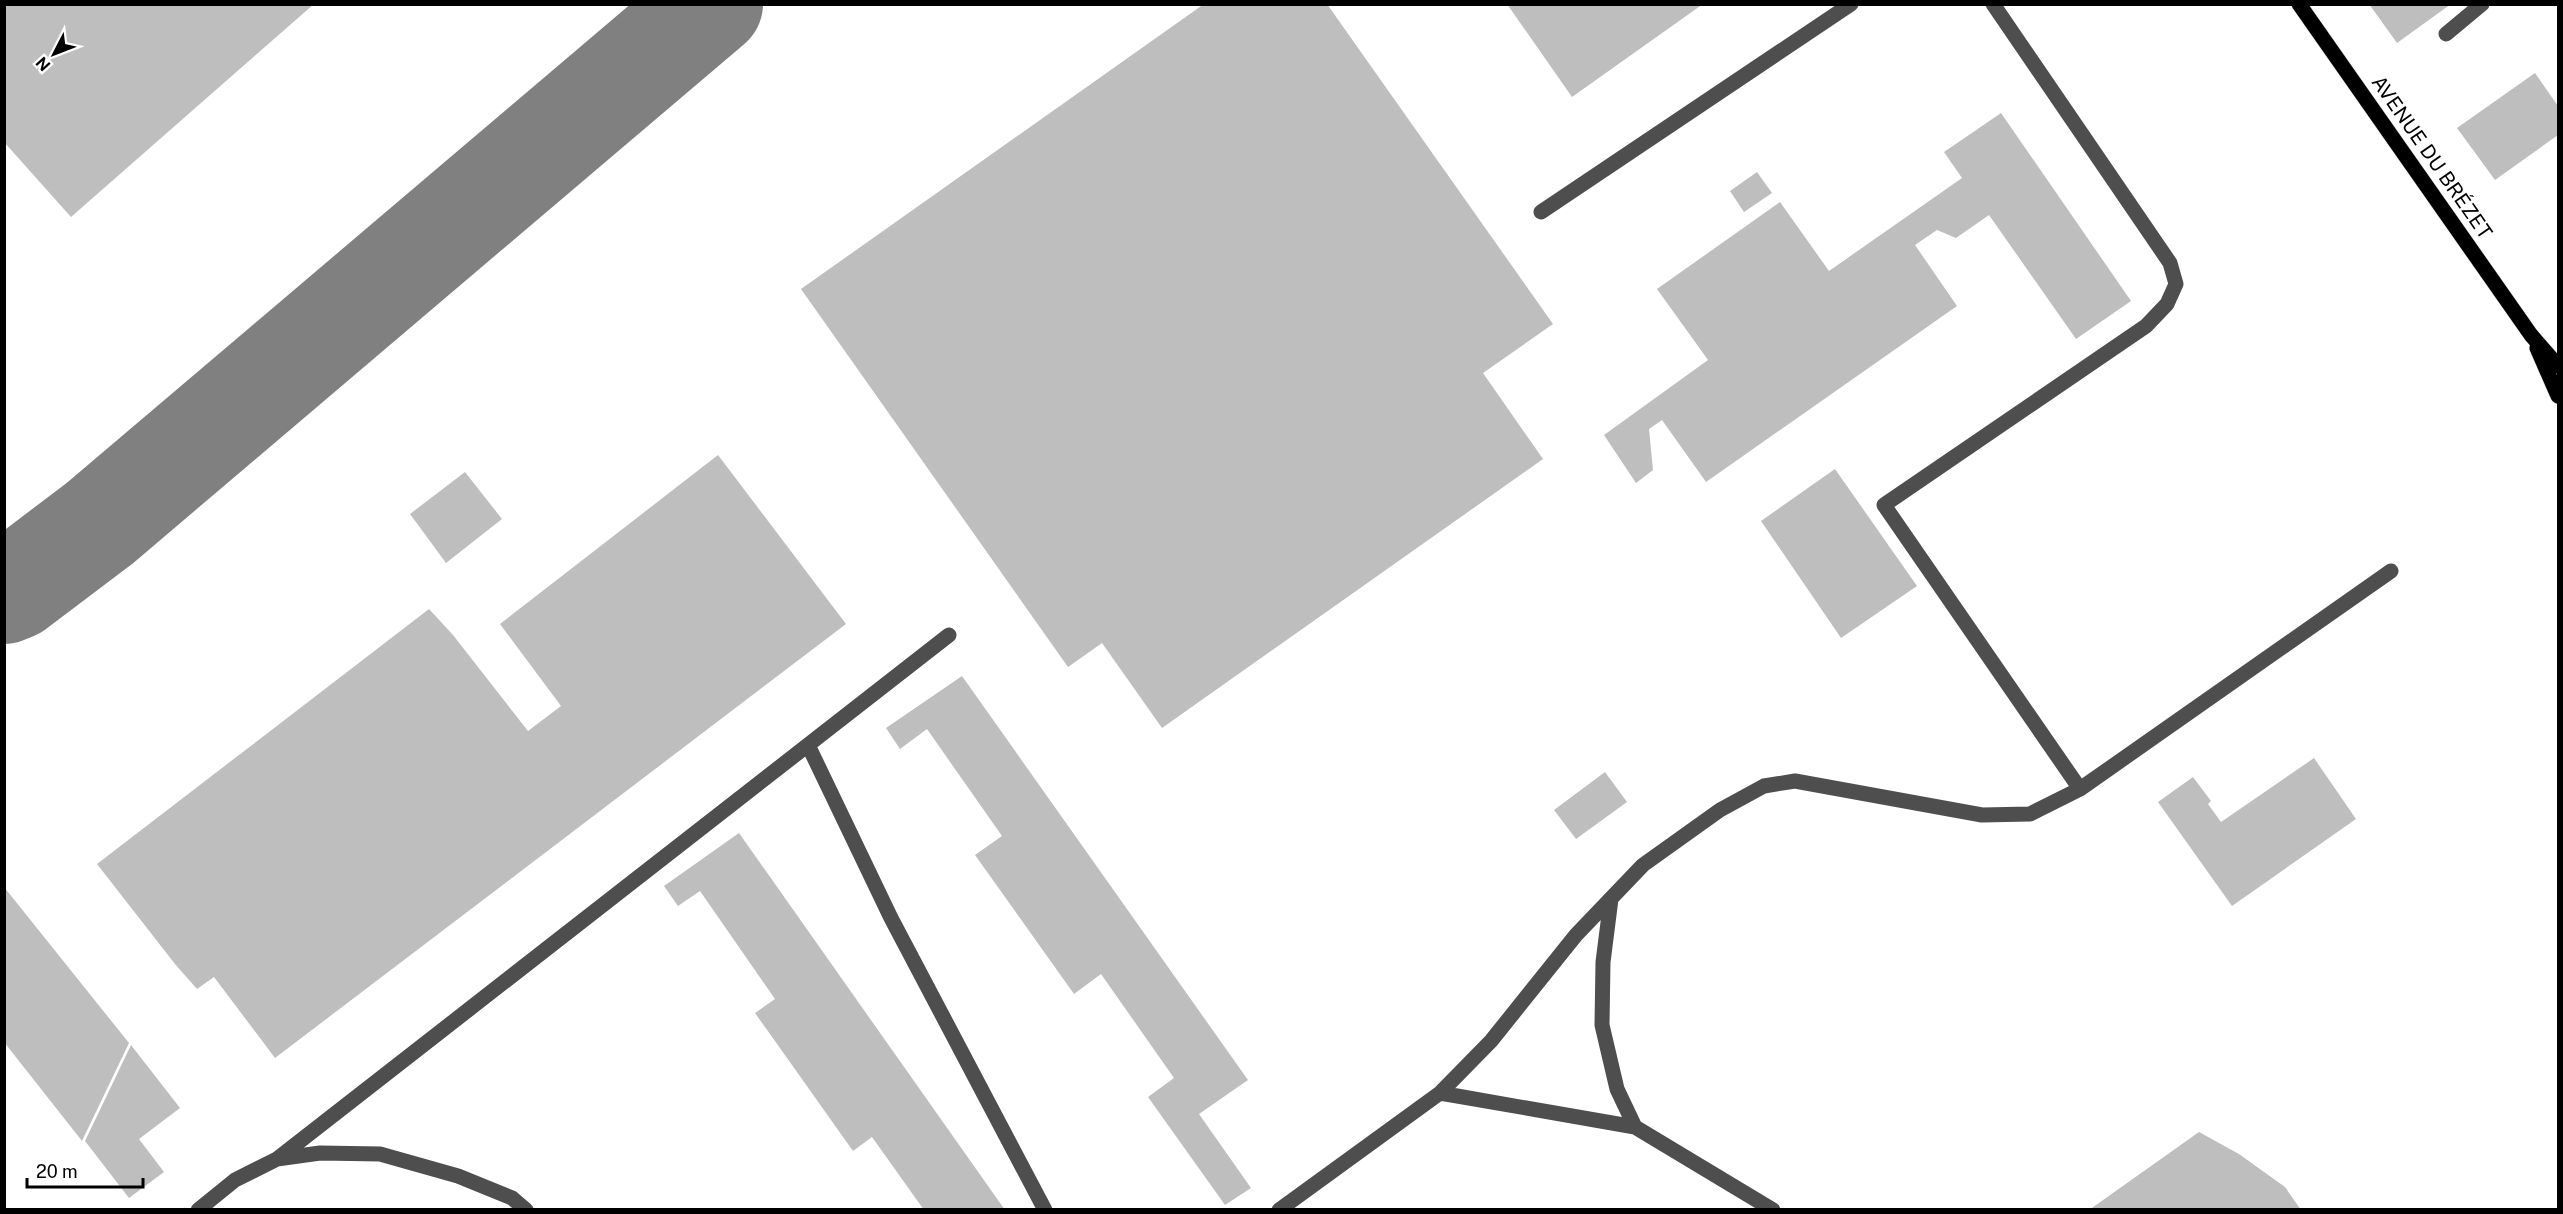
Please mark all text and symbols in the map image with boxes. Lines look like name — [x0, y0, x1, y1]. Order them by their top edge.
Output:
north arrow — [24, 24, 84, 84]
text: N — [32, 53, 54, 75]
street label: AVENUE DU BRÉZET — [2367, 70, 2498, 243]
scale bar — [27, 1151, 142, 1189]
text: 20 m — [36, 1161, 78, 1182]

